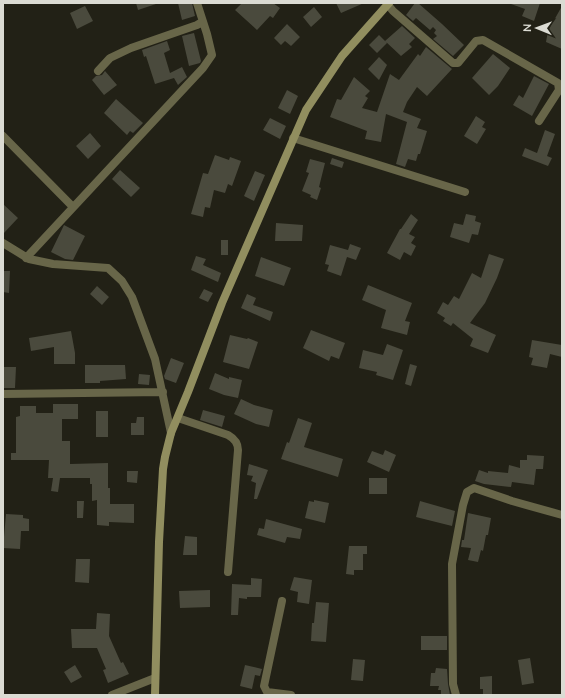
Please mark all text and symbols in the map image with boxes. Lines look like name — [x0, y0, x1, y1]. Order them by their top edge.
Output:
north arrow — [517, 8, 557, 48]
text: N — [520, 24, 535, 32]

